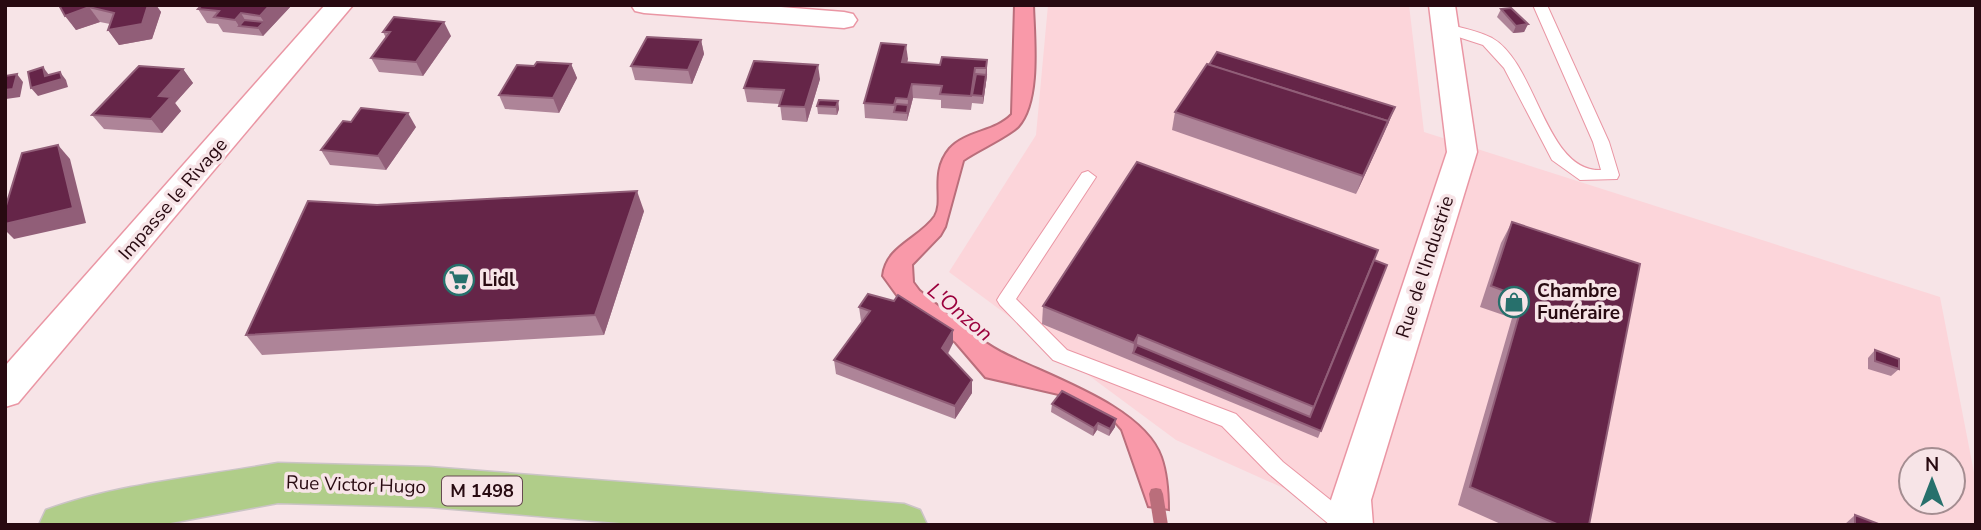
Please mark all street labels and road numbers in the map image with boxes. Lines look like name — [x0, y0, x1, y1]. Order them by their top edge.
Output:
street label: Impasse le Rivage — [113, 132, 233, 266]
street label: Rue de l'Industrie — [1390, 193, 1460, 341]
street label: Rue Victor Hugo — [285, 470, 427, 500]
road number: M 1498 — [442, 476, 522, 505]

